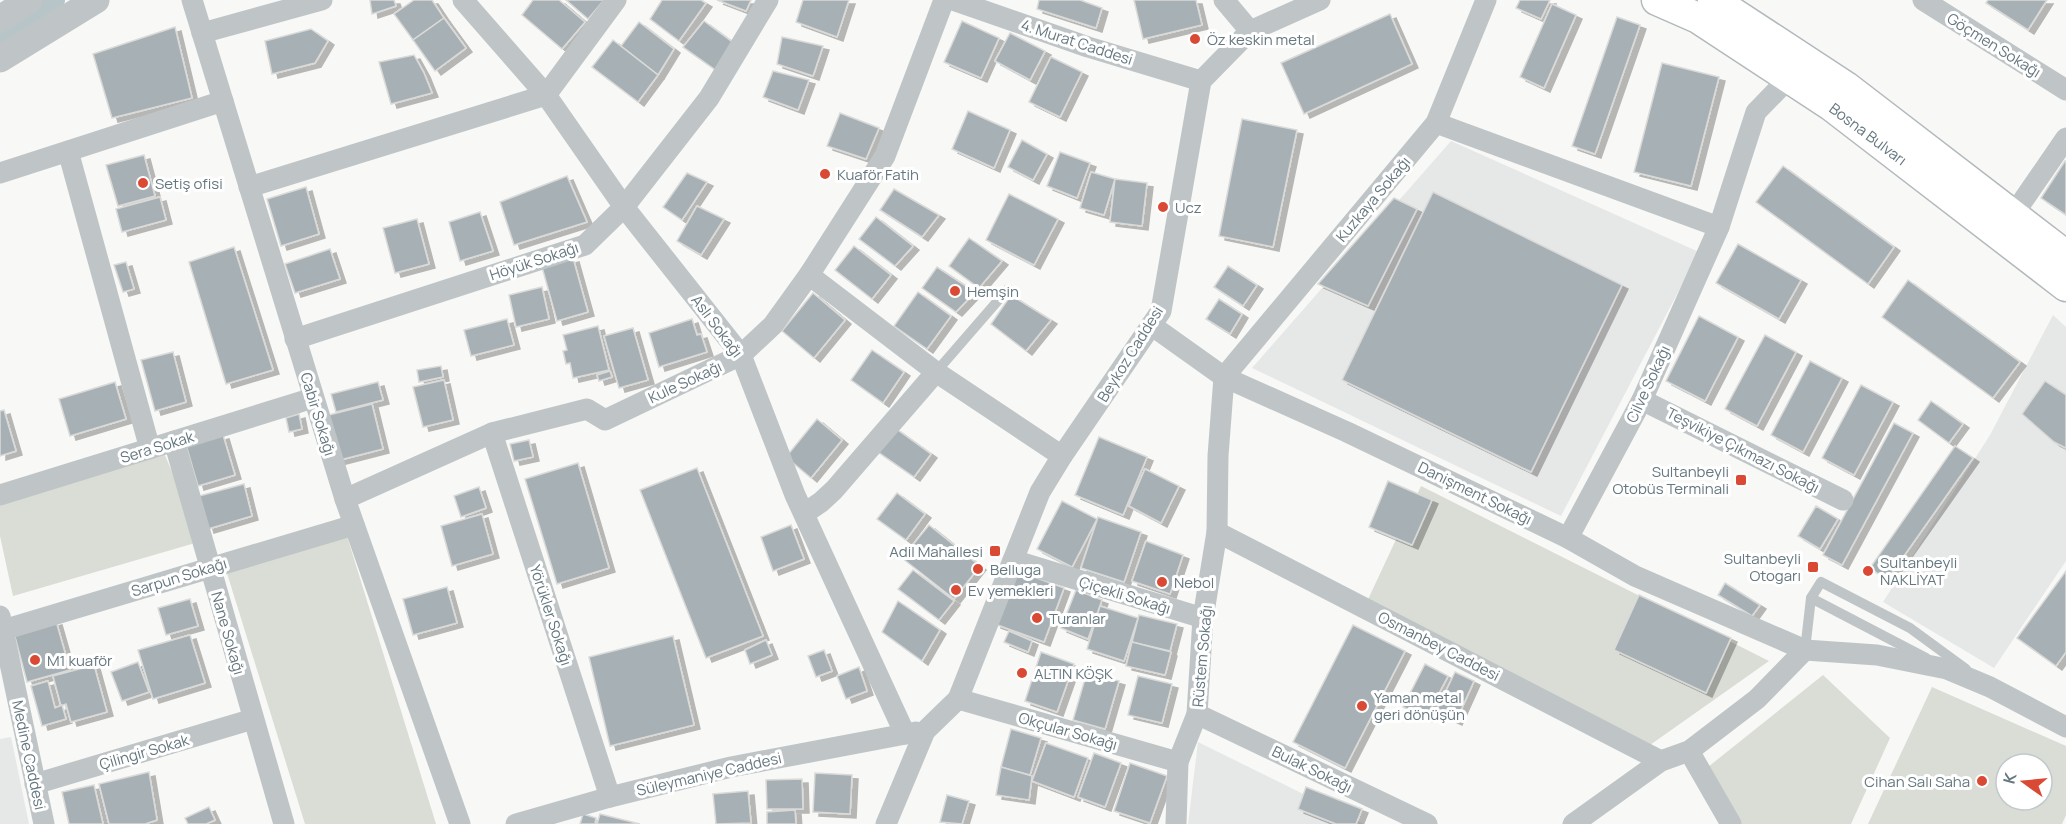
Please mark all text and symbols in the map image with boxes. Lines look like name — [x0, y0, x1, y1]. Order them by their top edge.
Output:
street label: Göçmen Sokağı — [1943, 8, 2045, 82]
street label: 4. Murat Caddesi — [1018, 14, 1136, 70]
place label: Öz keskin metal — [1207, 29, 1315, 50]
marker: Öz keskin metal — [1188, 32, 1202, 46]
street label: Bosna Bulvarı — [1825, 98, 1911, 170]
street label: Kuzkaya Sokağı — [1331, 152, 1415, 246]
place label: Kuaför Fatih — [837, 164, 919, 185]
marker: Kuaför Fatih — [818, 167, 832, 181]
place label: Setiş ofisi — [155, 173, 223, 194]
marker: Setiş ofisi — [136, 176, 150, 190]
place label: Ucz — [1175, 197, 1202, 218]
marker: Ucz — [1156, 200, 1170, 214]
street label: Höyük Sokağı — [487, 237, 581, 285]
place label: Hemşin — [967, 281, 1019, 302]
marker: Hemşin — [948, 284, 962, 298]
street label: Aslı Sokağı — [686, 290, 748, 362]
street label: Beykoz Caddesi — [1092, 302, 1168, 406]
street label: Cilve Sokağı — [1621, 342, 1675, 426]
street label: Kule Sokağı — [645, 356, 725, 408]
street label: Cabir Sokağı — [295, 370, 341, 458]
street label: Teşvikiye Çıkmazı Sokağı — [1663, 402, 1823, 498]
street label: Sera Sokak — [118, 426, 197, 468]
street label: Danişment Sokağı — [1415, 456, 1535, 530]
place label: Sultanbeyli Otobüs Terminali — [1613, 461, 1729, 499]
marker: Sultanbeyli Otobüs Terminali — [1734, 473, 1748, 487]
place label: Adil Mahallesi — [889, 541, 983, 562]
marker: Adil Mahallesi — [988, 544, 1002, 558]
place label: Sultanbeyli Otogarı — [1724, 548, 1801, 586]
street label: Sarpun Sokağı — [129, 552, 229, 602]
place label: Sultanbeyli NAKLİYAT — [1880, 552, 1957, 590]
place label: Belluga — [990, 559, 1041, 580]
marker: Sultanbeyli Otogarı — [1806, 560, 1820, 574]
street label: Yörükler Sokağı — [525, 562, 577, 668]
marker: Belluga — [971, 562, 985, 576]
marker: Sultanbeyli NAKLİYAT — [1861, 564, 1875, 578]
street label: Çiçekli Sokağı — [1077, 571, 1173, 619]
place label: Nebol — [1174, 572, 1214, 593]
marker: Nebol — [1155, 575, 1169, 589]
place label: Ev yemekleri — [968, 580, 1053, 601]
marker: Ev yemekleri — [949, 583, 963, 597]
street label: Nane Sokağı — [206, 589, 250, 677]
street label: Rüstem Sokağı — [1187, 604, 1217, 708]
street label: Osmanbey Caddesi — [1374, 606, 1504, 686]
place label: Turanlar — [1049, 608, 1106, 629]
marker: Turanlar — [1030, 611, 1044, 625]
place label: M1 kuaför — [47, 650, 113, 671]
marker: M1 kuaför — [28, 653, 42, 667]
place label: ALTIN KÖŞK — [1034, 663, 1113, 684]
marker: ALTIN KÖŞK — [1015, 666, 1029, 680]
place label: Yaman metal geri dönüşün — [1374, 687, 1465, 725]
street label: Medine Caddesi — [7, 698, 51, 812]
marker: Yaman metal geri dönüşün — [1355, 699, 1369, 713]
street label: Okçular Sokağı — [1016, 707, 1120, 755]
street label: Çilingir Sokak — [97, 729, 192, 775]
street label: Bulak Sokağı — [1268, 741, 1356, 797]
street label: Süleymaniye Caddesi — [635, 747, 783, 801]
north arrow — [1994, 752, 2054, 812]
text: K — [1998, 770, 2022, 786]
place label: Cihan Salı Saha — [1864, 771, 1970, 792]
marker: Cihan Salı Saha — [1975, 774, 1989, 788]

